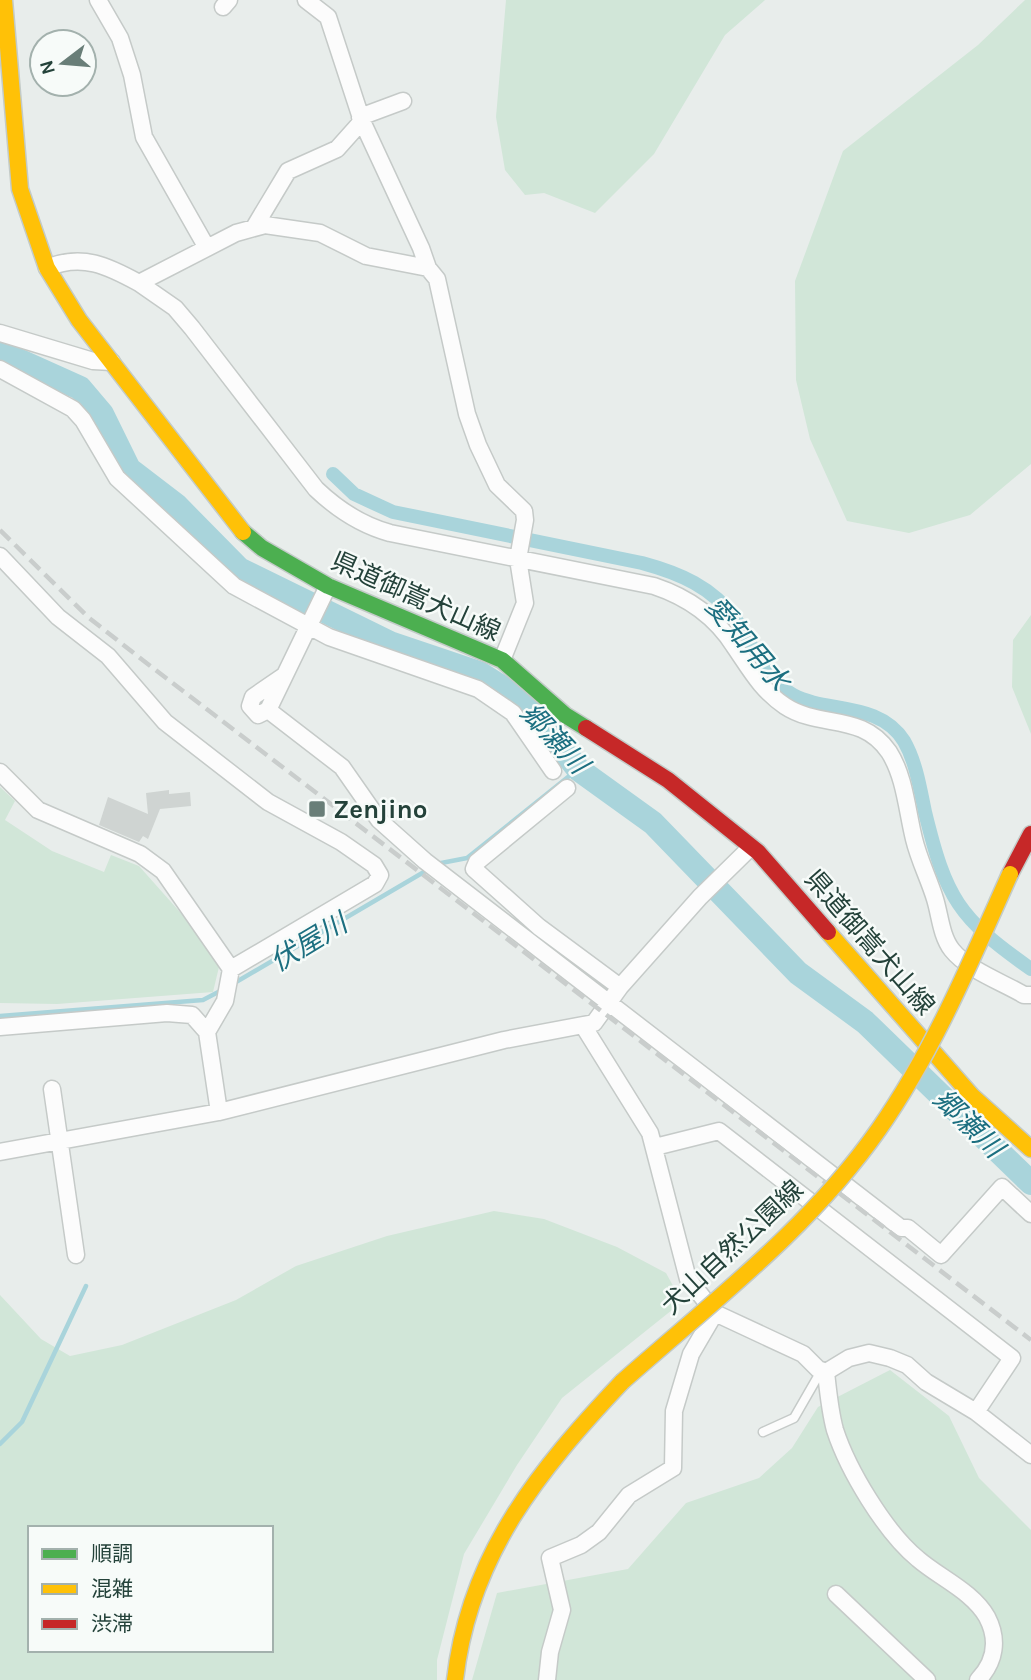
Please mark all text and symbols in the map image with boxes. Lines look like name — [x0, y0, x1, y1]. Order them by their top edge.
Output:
north arrow — [28, 28, 98, 98]
text: N — [35, 58, 60, 77]
street label: 県道御嵩犬山線 — [326, 545, 505, 648]
water label: 愛知用水 — [699, 590, 798, 699]
water label: 郷瀬川 — [514, 696, 597, 782]
place label: Zenjino — [333, 794, 427, 825]
marker: Zenjino — [307, 799, 327, 819]
street label: 県道御嵩犬山線 — [798, 863, 941, 1021]
water label: 伏屋川 — [264, 905, 355, 978]
water label: 郷瀬川 — [927, 1082, 1012, 1166]
street label: 犬山自然公園線 — [655, 1174, 809, 1321]
legend — [28, 1526, 273, 1652]
text: 順調 — [91, 1542, 133, 1566]
text: 混雑 — [91, 1577, 133, 1601]
text: 渋滞 — [91, 1612, 133, 1636]

